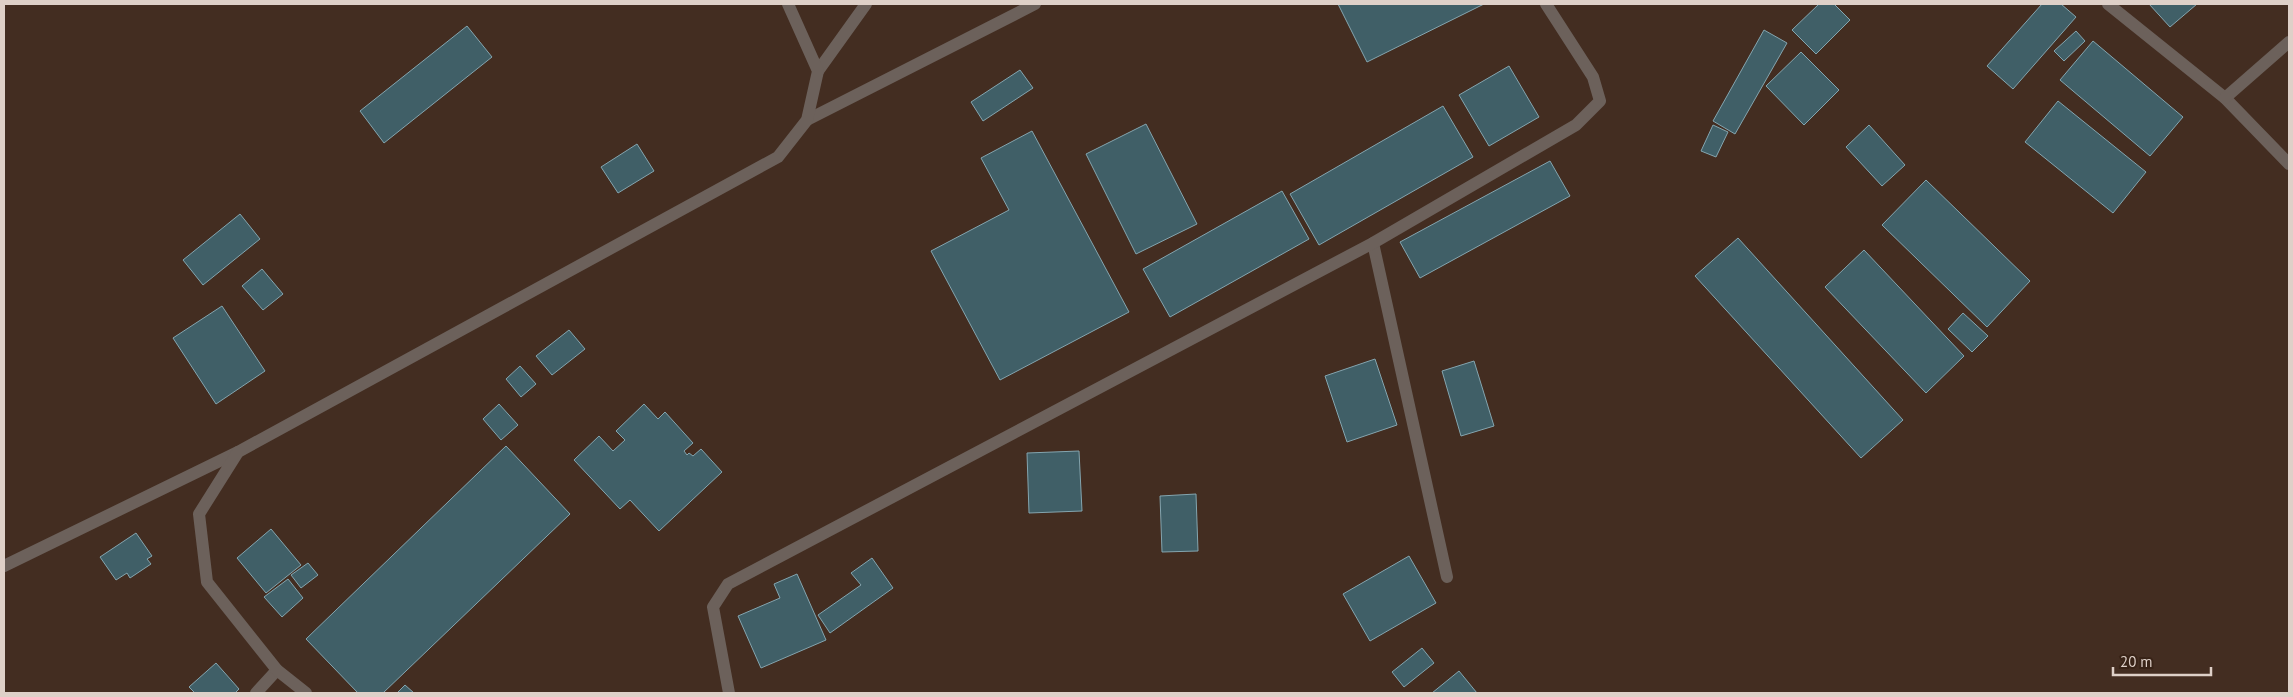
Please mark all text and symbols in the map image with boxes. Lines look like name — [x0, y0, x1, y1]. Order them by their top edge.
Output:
scale bar — [2113, 644, 2210, 676]
text: 20 m — [2120, 652, 2153, 671]

